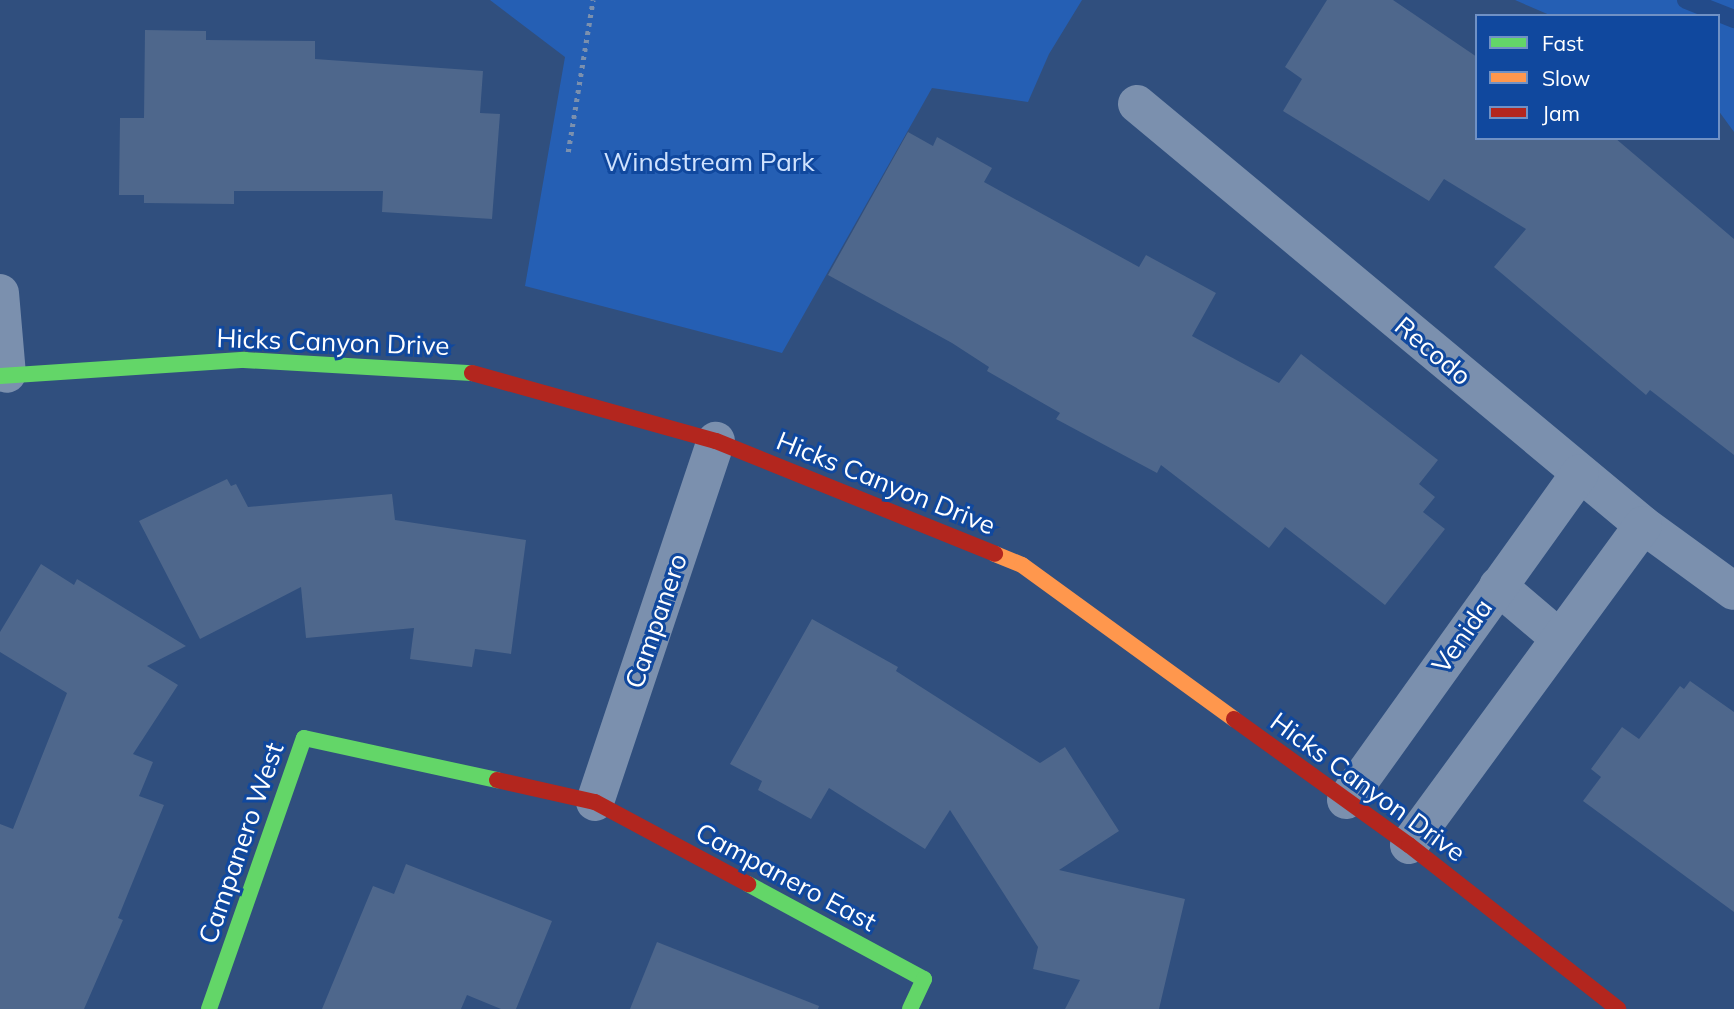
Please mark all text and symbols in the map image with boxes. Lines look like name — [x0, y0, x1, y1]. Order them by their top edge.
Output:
legend — [1475, 14, 1720, 140]
text: Fast — [1542, 30, 1584, 56]
text: Slow — [1542, 65, 1590, 91]
text: Jam — [1542, 100, 1580, 126]
park label: Windstream Park — [603, 146, 815, 178]
street label: Recodo — [1389, 310, 1477, 392]
street label: Hicks Canyon Drive — [216, 322, 450, 362]
street label: Hicks Canyon Drive — [772, 425, 1000, 541]
street label: Campanero — [618, 550, 694, 692]
street label: Venida — [1425, 593, 1499, 679]
street label: Hicks Canyon Drive — [1265, 706, 1471, 868]
street label: Campanero West — [192, 738, 290, 948]
street label: Campanero East — [690, 816, 882, 938]

